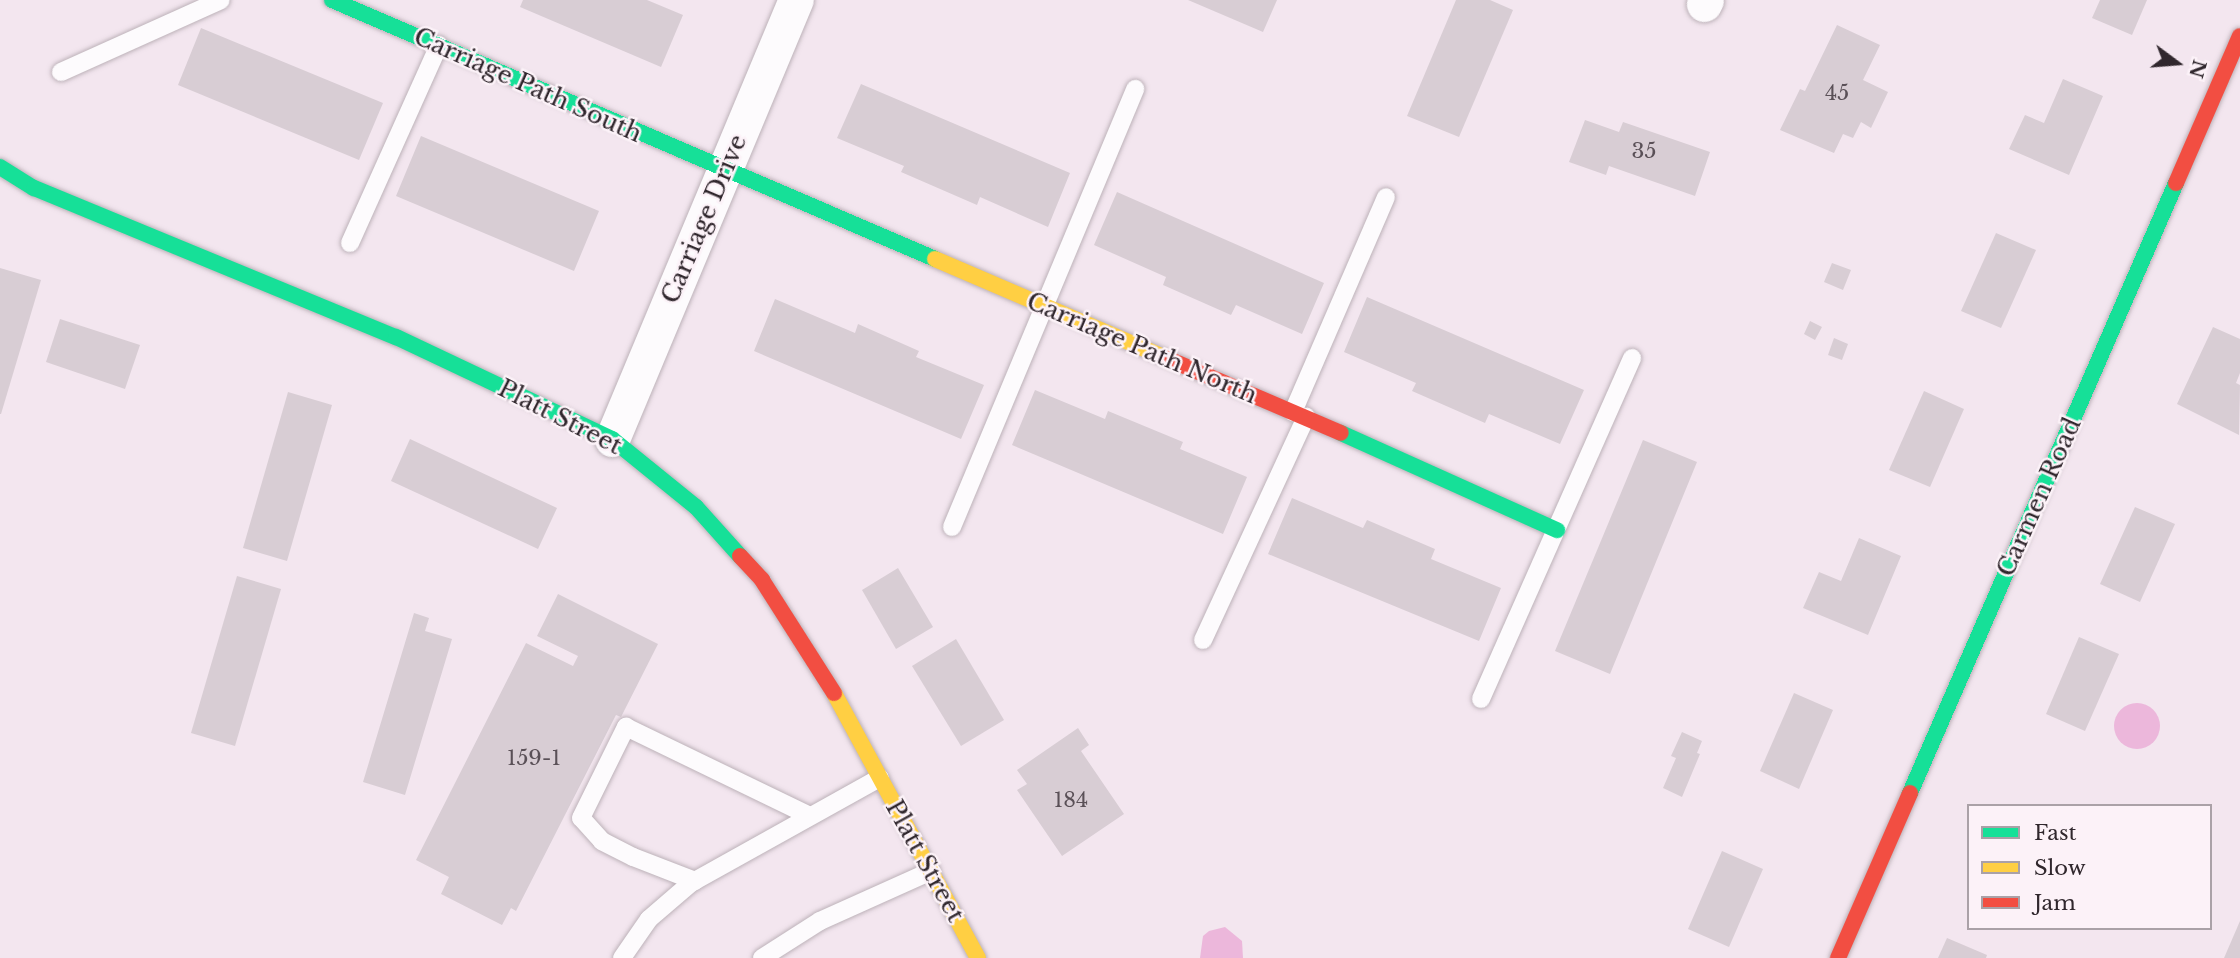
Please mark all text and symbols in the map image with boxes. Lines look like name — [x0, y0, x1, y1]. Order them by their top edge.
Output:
street label: Carriage Path South — [409, 22, 647, 148]
north arrow — [2142, 28, 2212, 98]
text: N — [2184, 57, 2211, 81]
house number: 45 — [1825, 80, 1849, 106]
street label: Carriage Drive — [655, 130, 753, 308]
house number: 35 — [1632, 138, 1656, 164]
street label: Carriage Path North — [1022, 286, 1262, 410]
street label: Platt Street — [493, 374, 627, 460]
street label: Carmen Road — [1991, 413, 2087, 581]
house number: 159-1 — [507, 745, 561, 771]
house number: 184 — [1054, 787, 1088, 813]
street label: Platt Street — [880, 795, 970, 927]
legend — [1967, 804, 2212, 930]
text: Fast — [2034, 820, 2076, 846]
text: Slow — [2034, 855, 2086, 881]
text: Jam — [2034, 890, 2076, 916]

